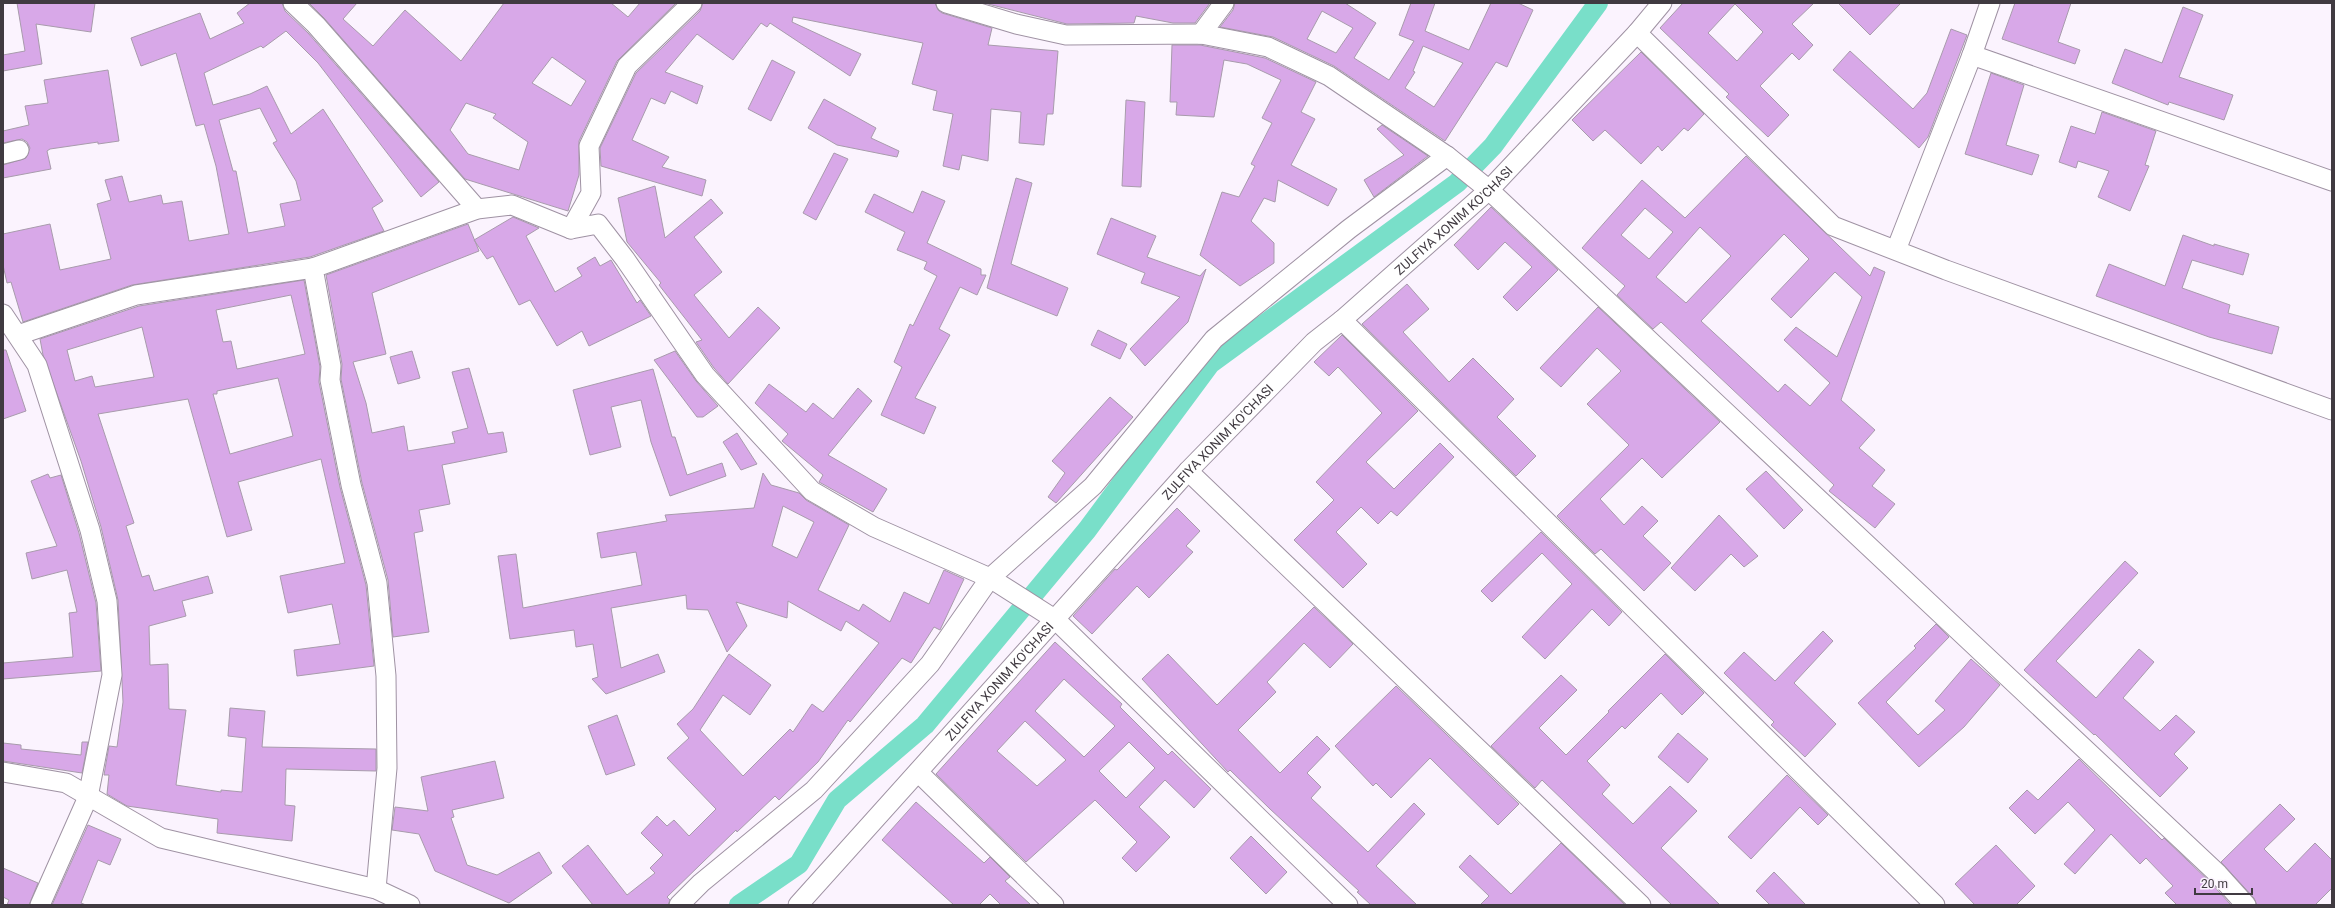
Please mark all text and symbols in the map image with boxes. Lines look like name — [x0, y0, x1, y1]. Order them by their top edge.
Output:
street label: ZULFIYA XONIM KO'CHASI — [1391, 163, 1515, 278]
street label: ZULFIYA XONIM KO'CHASI — [1159, 381, 1276, 502]
street label: ZULFIYA XONIM KO'CHASI — [942, 619, 1056, 743]
scale bar — [2195, 870, 2252, 896]
text: 20 m — [2201, 877, 2228, 891]

